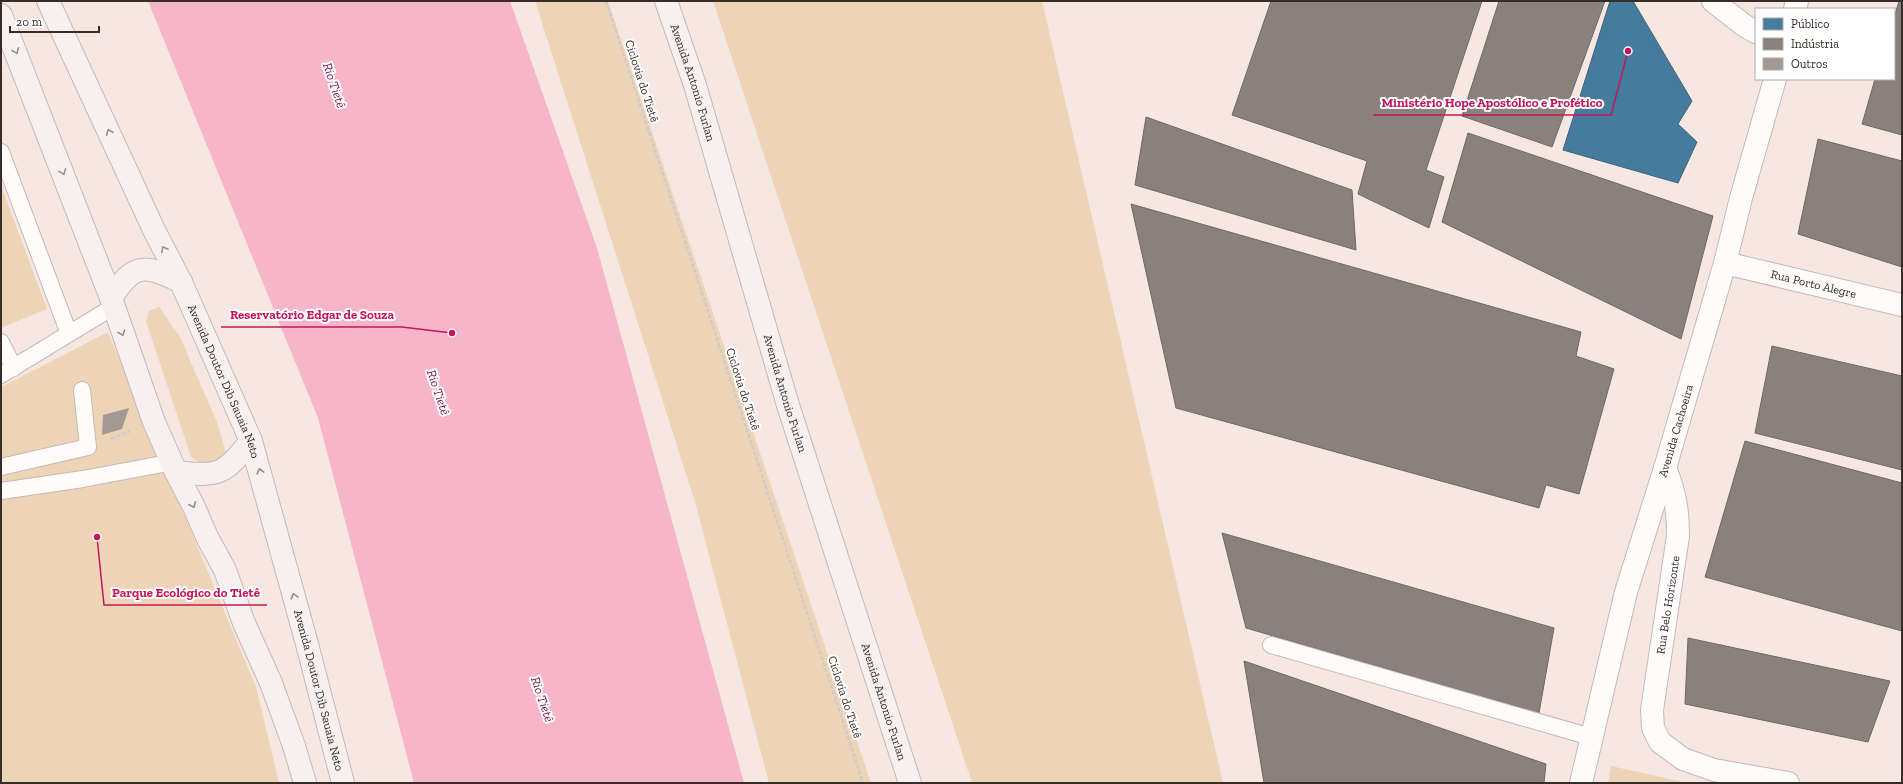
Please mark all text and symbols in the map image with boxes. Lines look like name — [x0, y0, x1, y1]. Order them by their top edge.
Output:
scale bar — [10, 8, 99, 34]
legend — [1755, 8, 1895, 80]
text: 20 m — [16, 15, 43, 29]
text: Público — [1791, 17, 1829, 31]
street label: Avenida Antonio Furlan — [667, 22, 718, 143]
text: Indústria — [1791, 37, 1839, 51]
street label: Ciclovia do Tietê — [622, 38, 662, 124]
one-way arrow — [11, 47, 19, 54]
text: Outros — [1791, 57, 1827, 71]
water label: Rio Tietê — [320, 61, 349, 110]
callout: Ministério Hope Apostólico e Profético — [1373, 90, 1611, 115]
text: Ministério Hope Apostólico e Profético — [1381, 95, 1603, 110]
one-way arrow — [106, 128, 114, 136]
one-way arrow — [58, 167, 66, 175]
one-way arrow — [161, 246, 169, 253]
street label: Rua Porto Alegre — [1769, 267, 1858, 301]
street label: Avenida Doutor Dib Sauaia Neto — [185, 302, 262, 460]
callout: Reservatório Edgar de Souza — [221, 302, 402, 327]
text: Reservatório Edgar de Souza — [230, 307, 395, 322]
one-way arrow — [118, 330, 126, 337]
street label: Avenida Antonio Furlan — [761, 333, 810, 454]
street label: Ciclovia do Tietê — [723, 346, 763, 432]
water label: Rio Tietê — [424, 368, 453, 417]
street label: Avenida Cachoeira — [1656, 383, 1696, 479]
one-way arrow — [256, 468, 264, 474]
one-way arrow — [188, 501, 196, 508]
street label: Rua Belo Horizonte — [1653, 554, 1683, 655]
callout: Parque Ecológico do Tietê — [104, 580, 267, 605]
text: Parque Ecológico do Tietê — [112, 585, 261, 600]
one-way arrow — [290, 593, 299, 600]
street label: Avenida Doutor Dib Sauaia Neto — [291, 608, 347, 772]
street label: Avenida Antonio Furlan — [858, 641, 909, 762]
street label: Ciclovia do Tietê — [825, 654, 865, 740]
water label: Rio Tietê — [528, 675, 557, 724]

